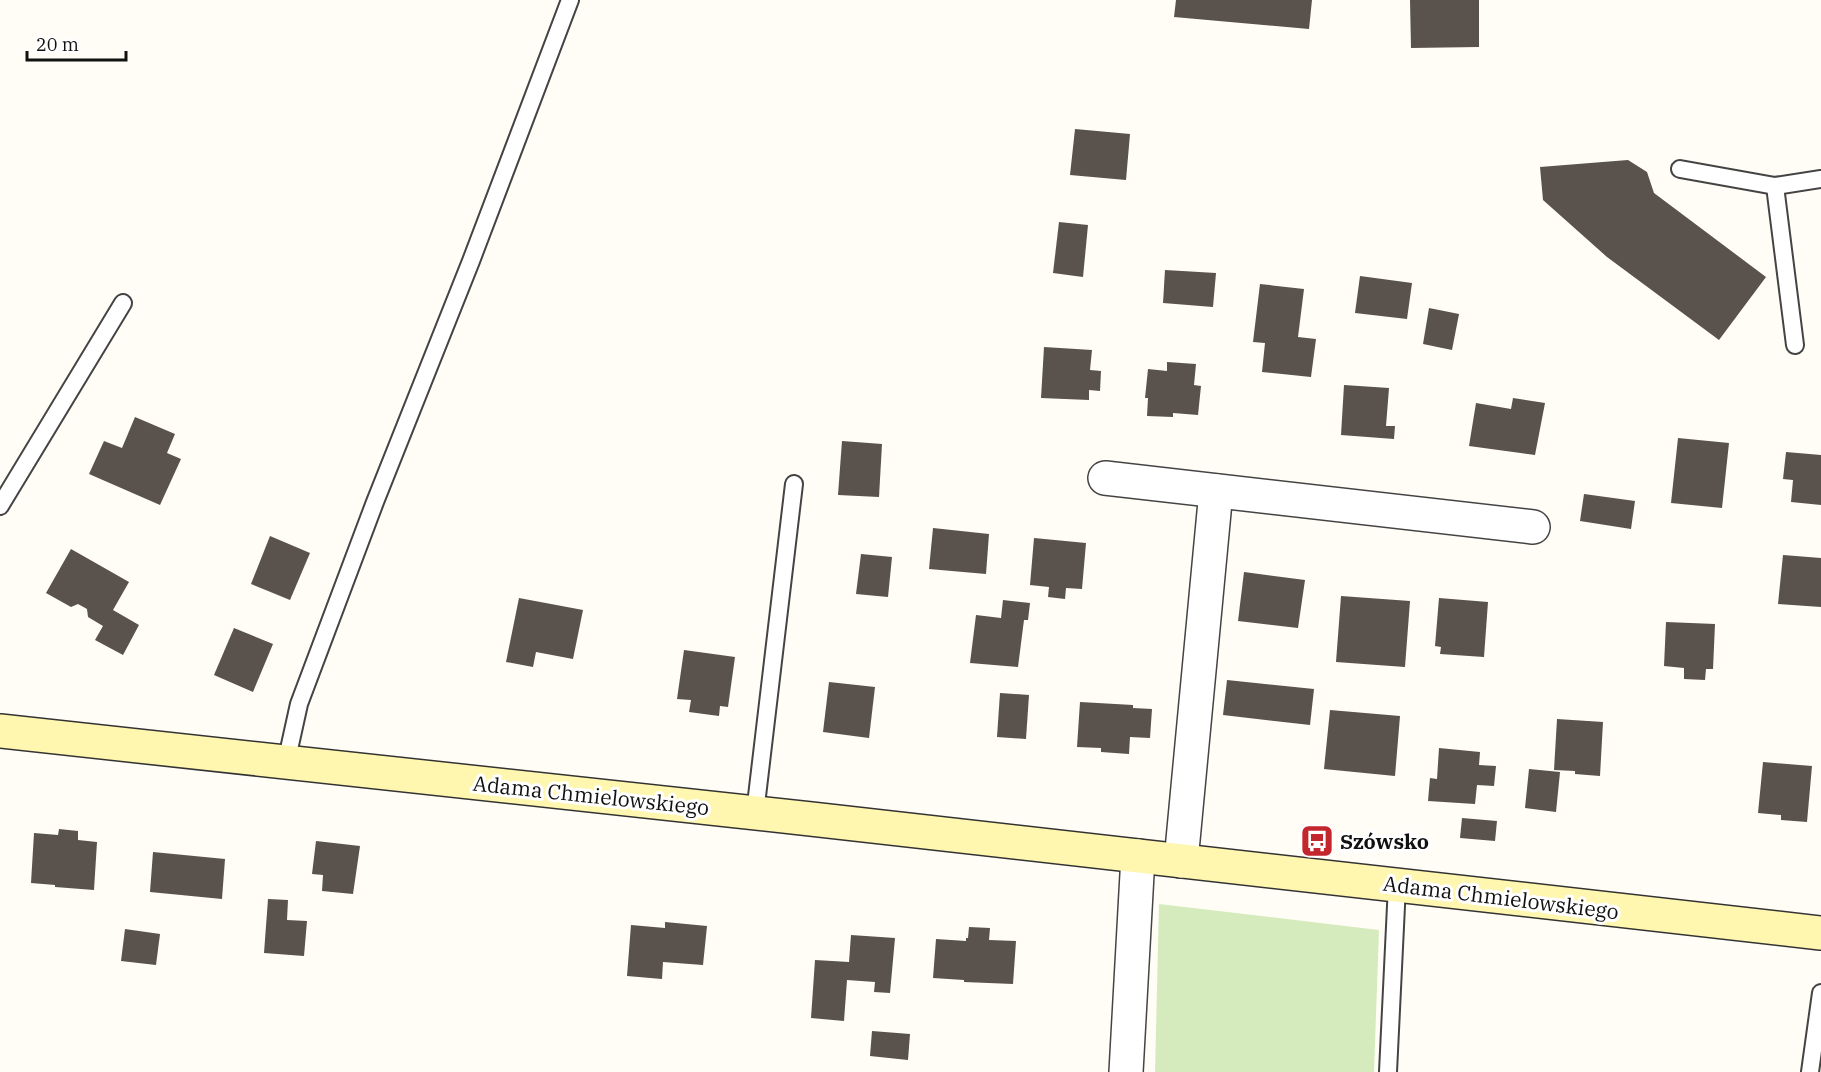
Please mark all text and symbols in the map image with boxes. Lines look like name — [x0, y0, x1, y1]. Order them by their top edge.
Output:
scale bar — [27, 24, 126, 62]
text: 20 m — [36, 33, 79, 56]
street label: Adama Chmielowskiego — [472, 769, 710, 821]
bus stop icon: Szówsko — [1299, 823, 1335, 859]
place label: Szówsko — [1340, 827, 1429, 855]
street label: Adama Chmielowskiego — [1382, 869, 1620, 925]

